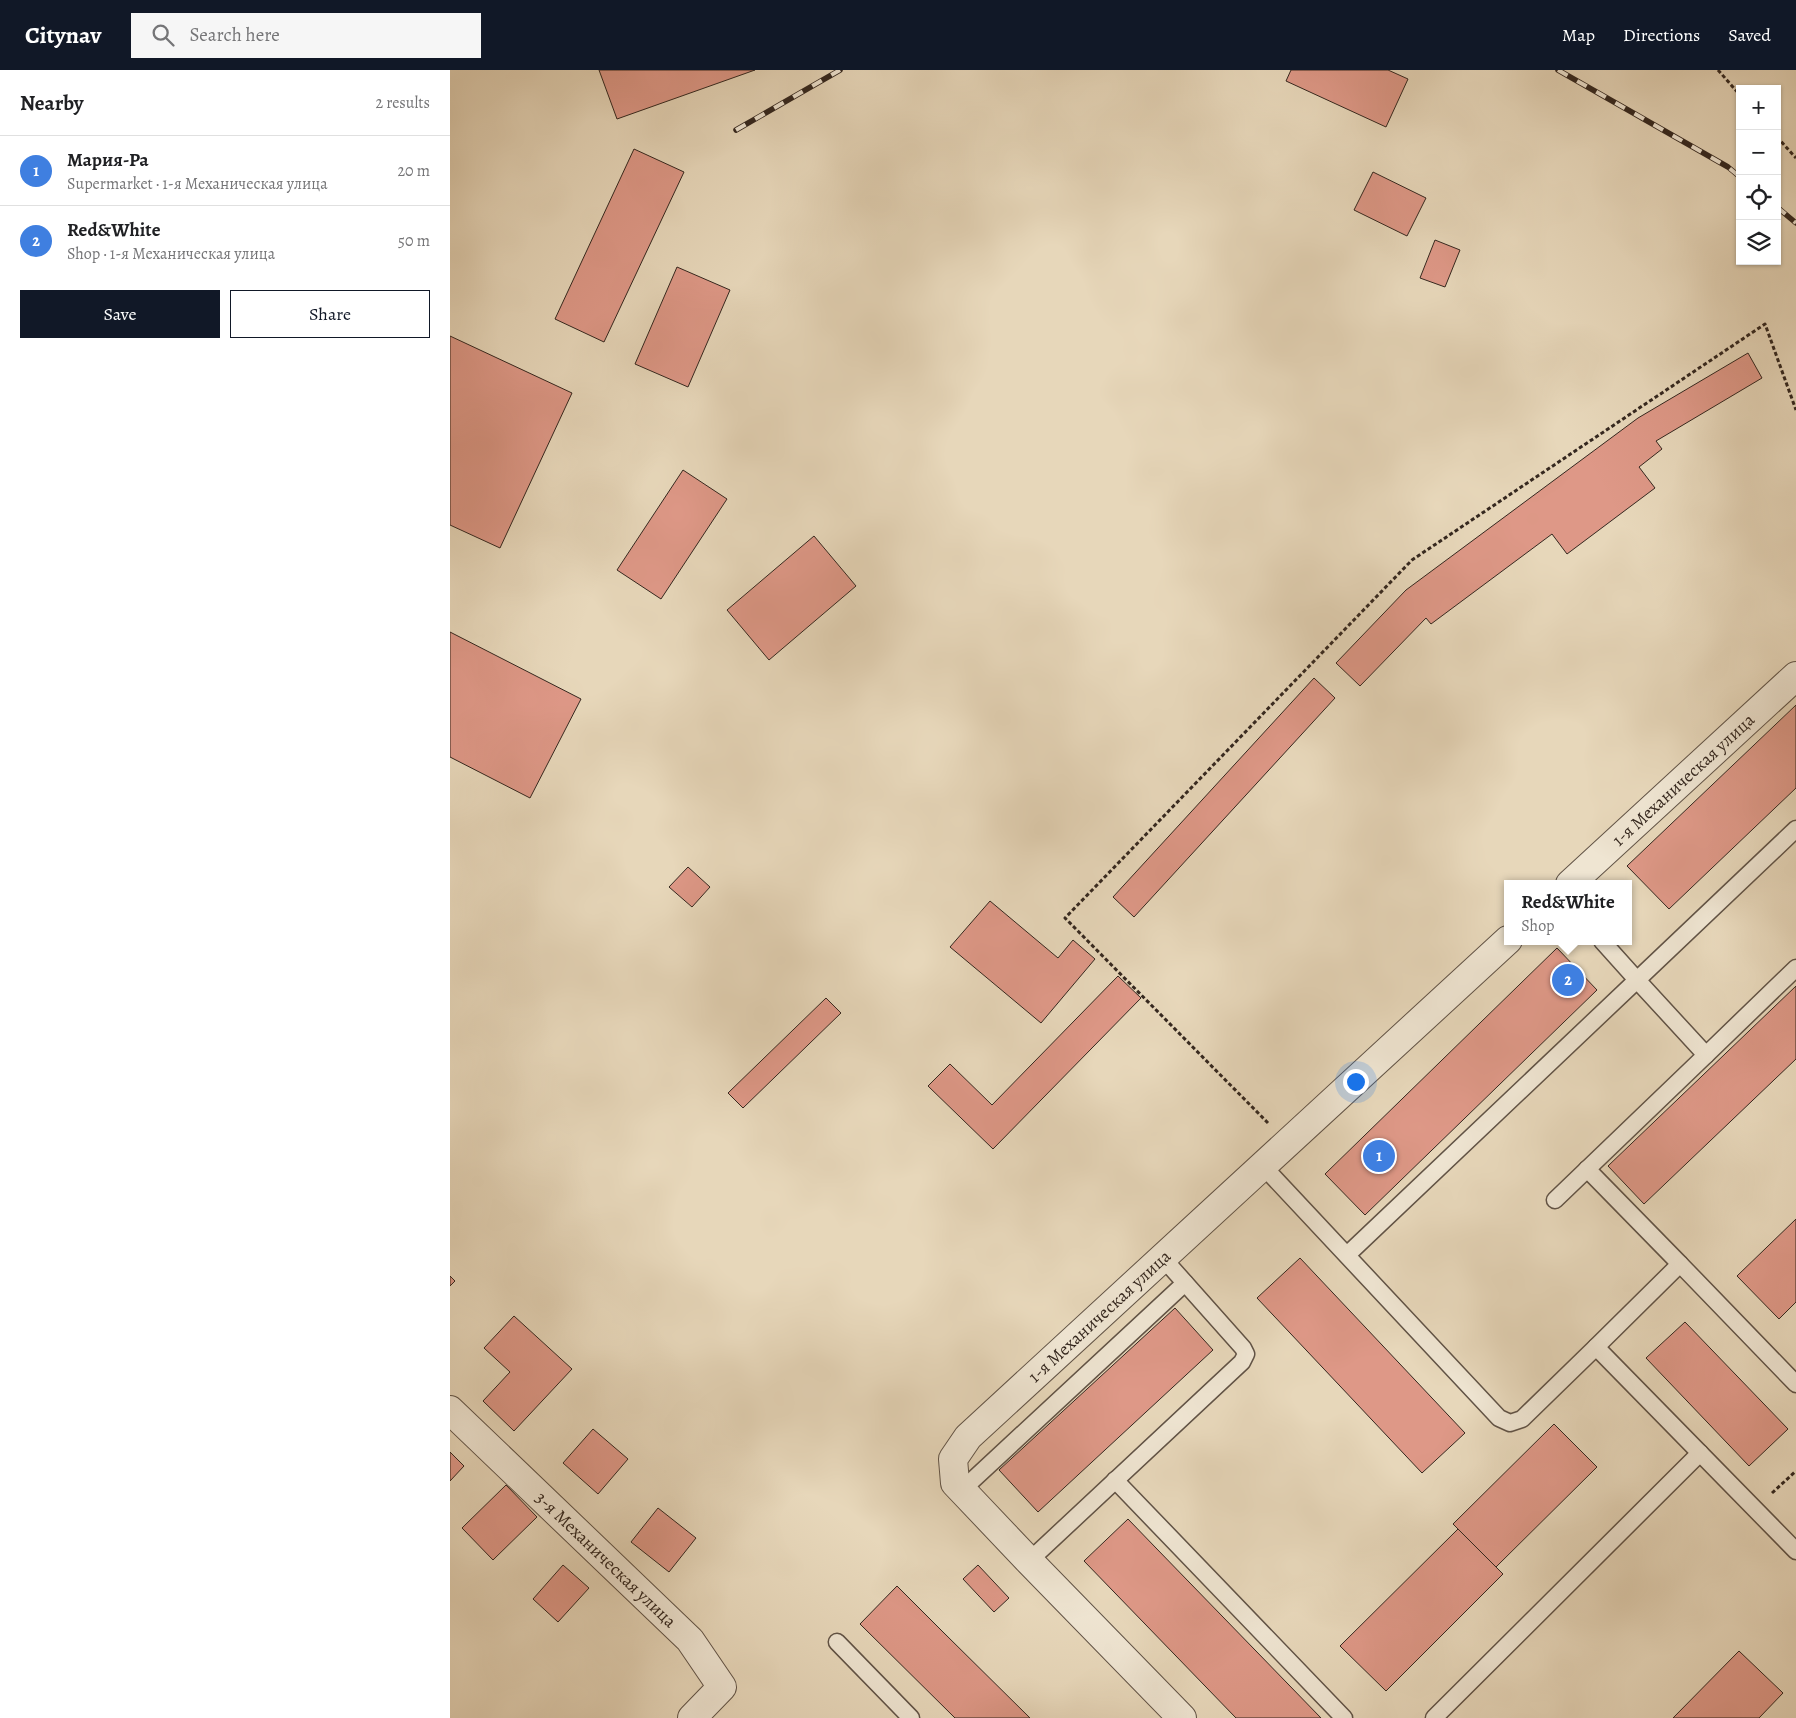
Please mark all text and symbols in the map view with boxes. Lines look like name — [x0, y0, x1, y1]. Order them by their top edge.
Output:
search box — [131, 13, 481, 58]
text: Citynav — [25, 19, 101, 51]
icon: search — [149, 21, 177, 49]
text: Search here — [189, 22, 280, 48]
text: Map — [1562, 23, 1595, 47]
text: Directions — [1623, 23, 1700, 47]
text: Saved — [1728, 23, 1771, 47]
map controls — [1736, 85, 1781, 265]
button: + — [1736, 85, 1781, 130]
text: Nearby — [20, 89, 83, 117]
text: 2 results — [375, 92, 430, 114]
button: − — [1736, 130, 1781, 175]
text: Мария-Ра — [67, 147, 149, 173]
text: 1 — [33, 160, 39, 182]
text: 20 m — [397, 160, 430, 182]
text: Supermarket · 1-я Механическая улица — [67, 173, 328, 195]
button: locate — [1736, 175, 1781, 220]
text: Red&White — [67, 217, 160, 243]
button: layers — [1736, 220, 1781, 265]
text: 2 — [32, 230, 40, 252]
text: 50 m — [398, 230, 430, 252]
text: Shop · 1-я Механическая улица — [67, 243, 275, 265]
button: Save — [20, 290, 220, 338]
button: Share — [230, 290, 430, 338]
street label: 1-я Механическая улица — [1607, 708, 1760, 851]
popup — [1504, 880, 1632, 945]
text: Red&White — [1521, 889, 1615, 915]
text: Shop — [1521, 915, 1555, 937]
pin: 2 — [1552, 961, 1584, 999]
your location — [1343, 1069, 1369, 1095]
pin: 1 — [1363, 1137, 1395, 1175]
street label: 1-я Механическая улица — [1023, 1244, 1176, 1388]
street label: 3-я Механическая улица — [530, 1486, 682, 1633]

